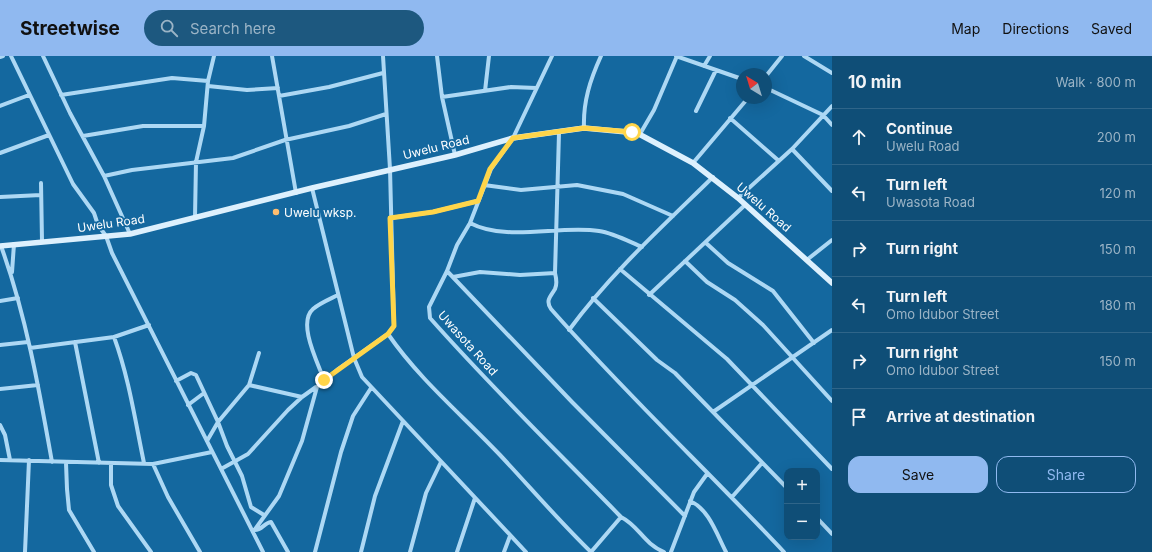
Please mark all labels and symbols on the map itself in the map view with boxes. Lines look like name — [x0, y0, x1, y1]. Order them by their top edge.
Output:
north arrow — [736, 68, 772, 104]
route start — [623, 123, 641, 141]
street label: Uwelu Road — [401, 132, 471, 162]
street label: Uwelu Road — [733, 179, 795, 235]
place label: Uwelu wksp. — [284, 205, 356, 220]
marker: Uwelu wksp. — [271, 207, 281, 217]
street label: Uwelu Road — [76, 211, 146, 235]
street label: Uwasota Road — [435, 307, 501, 379]
route end — [315, 371, 333, 389]

